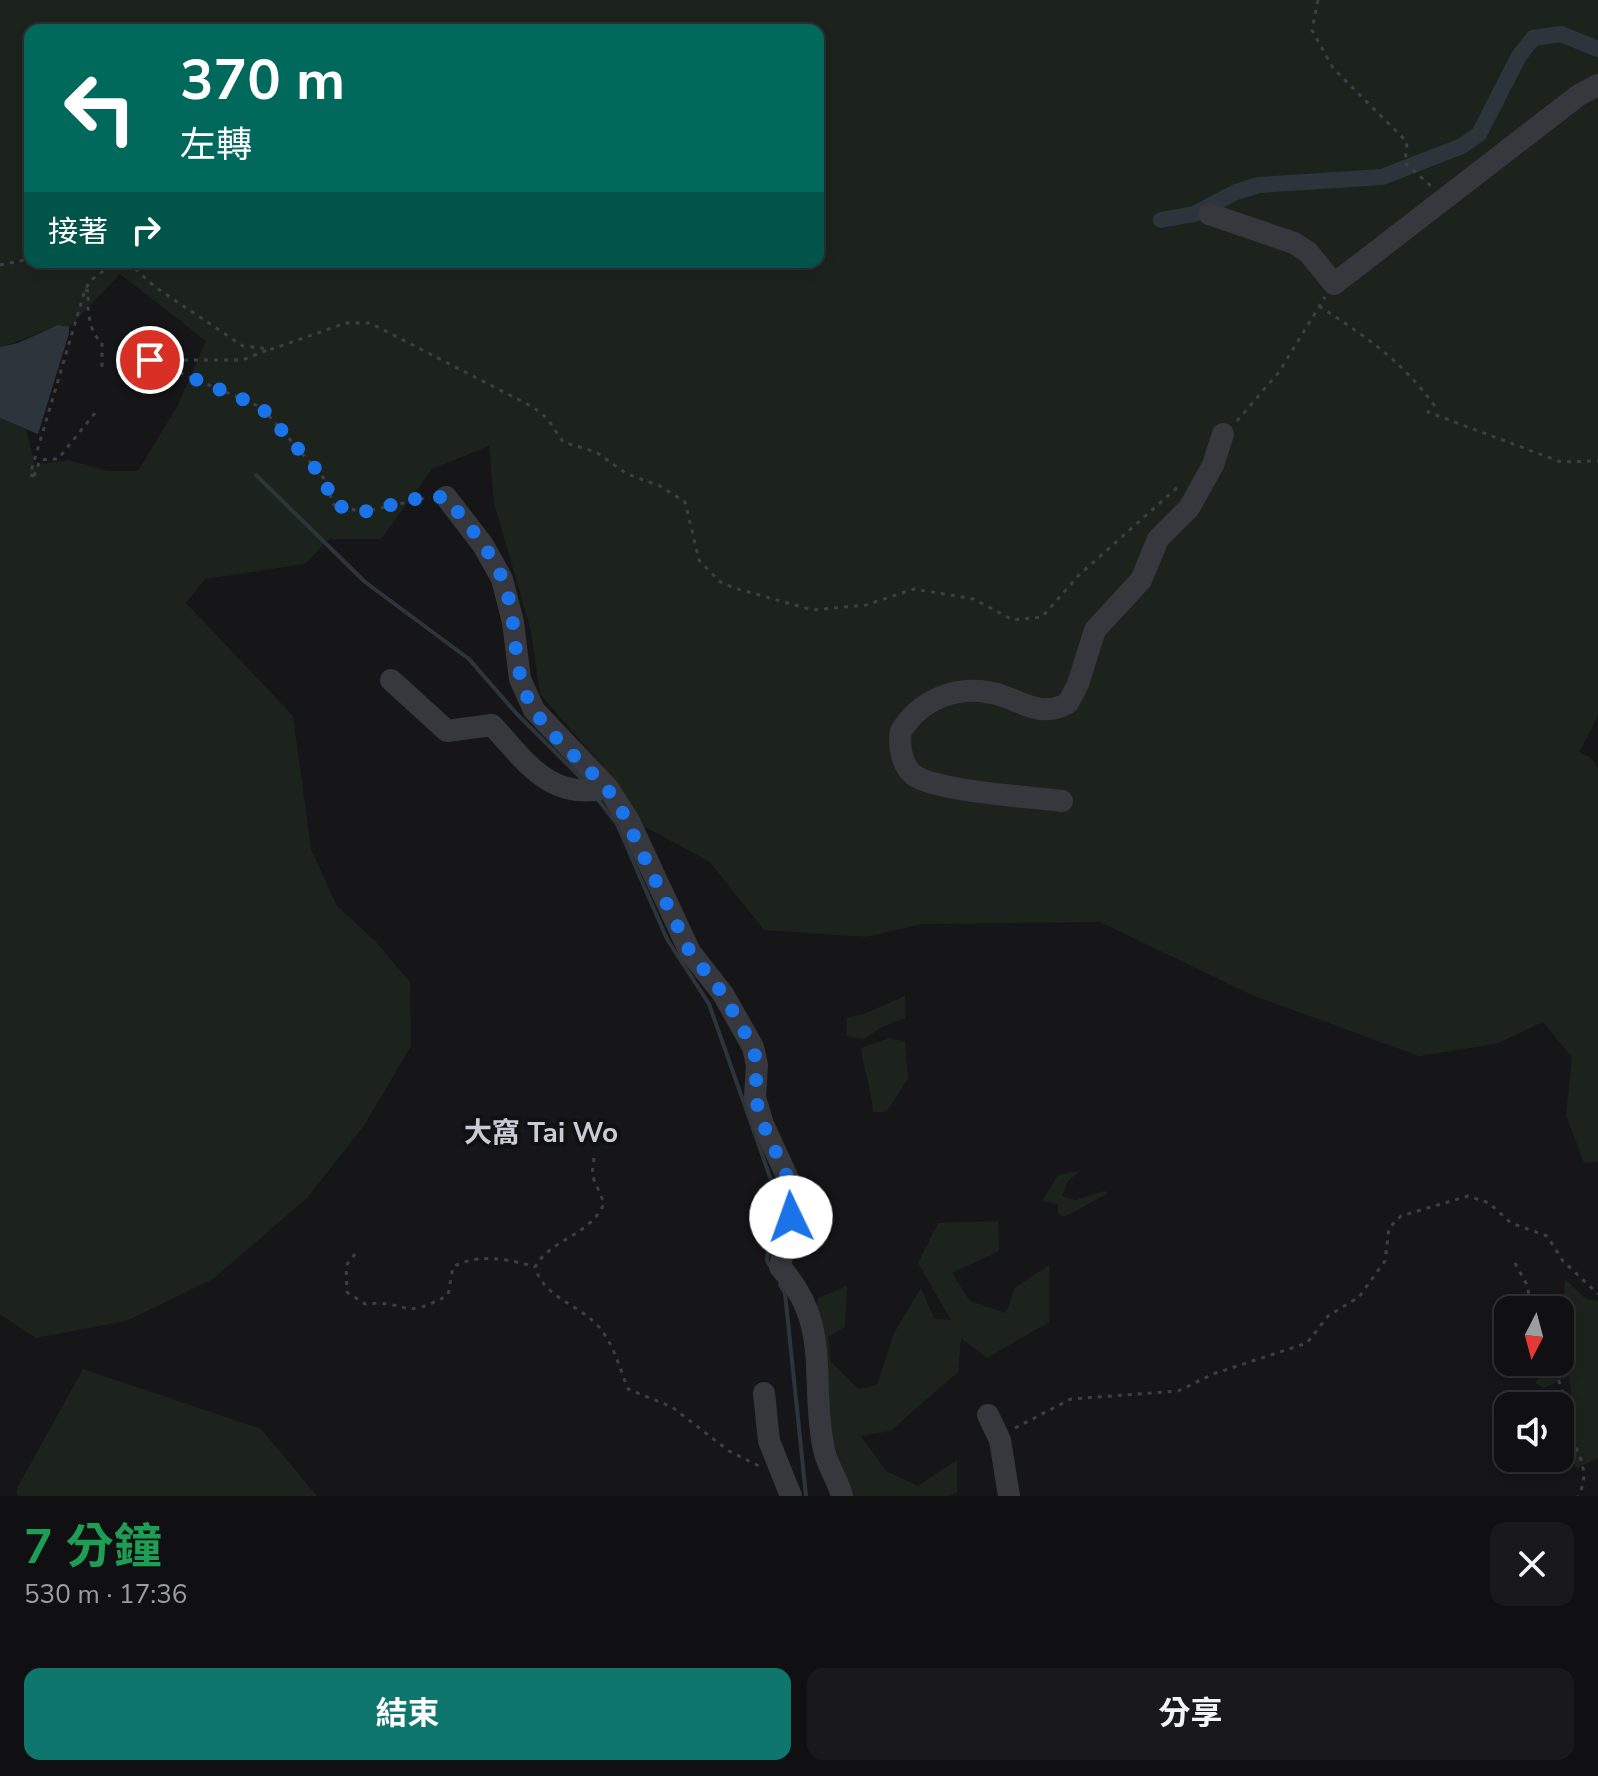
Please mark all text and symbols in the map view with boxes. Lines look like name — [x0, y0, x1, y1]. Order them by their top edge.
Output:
text: 370 m — [180, 42, 345, 119]
icon: left — [48, 56, 152, 160]
text: 左轉 — [180, 121, 252, 170]
icon: right — [124, 208, 168, 252]
text: 接著 — [48, 212, 108, 253]
pin — [116, 326, 184, 394]
icon: arrive — [128, 338, 172, 382]
district label: 大窩 Tai Wo — [464, 1114, 618, 1152]
position arrow — [749, 1175, 833, 1259]
north arrow — [1494, 1296, 1574, 1376]
map controls — [1494, 1296, 1574, 1472]
button: sound — [1494, 1392, 1574, 1472]
text: 7 分鐘 — [24, 1514, 162, 1580]
button: close — [1490, 1522, 1574, 1606]
text: 530 m · 17:36 — [24, 1577, 187, 1612]
button: 結束 — [24, 1668, 791, 1760]
button: 分享 — [807, 1668, 1574, 1760]

